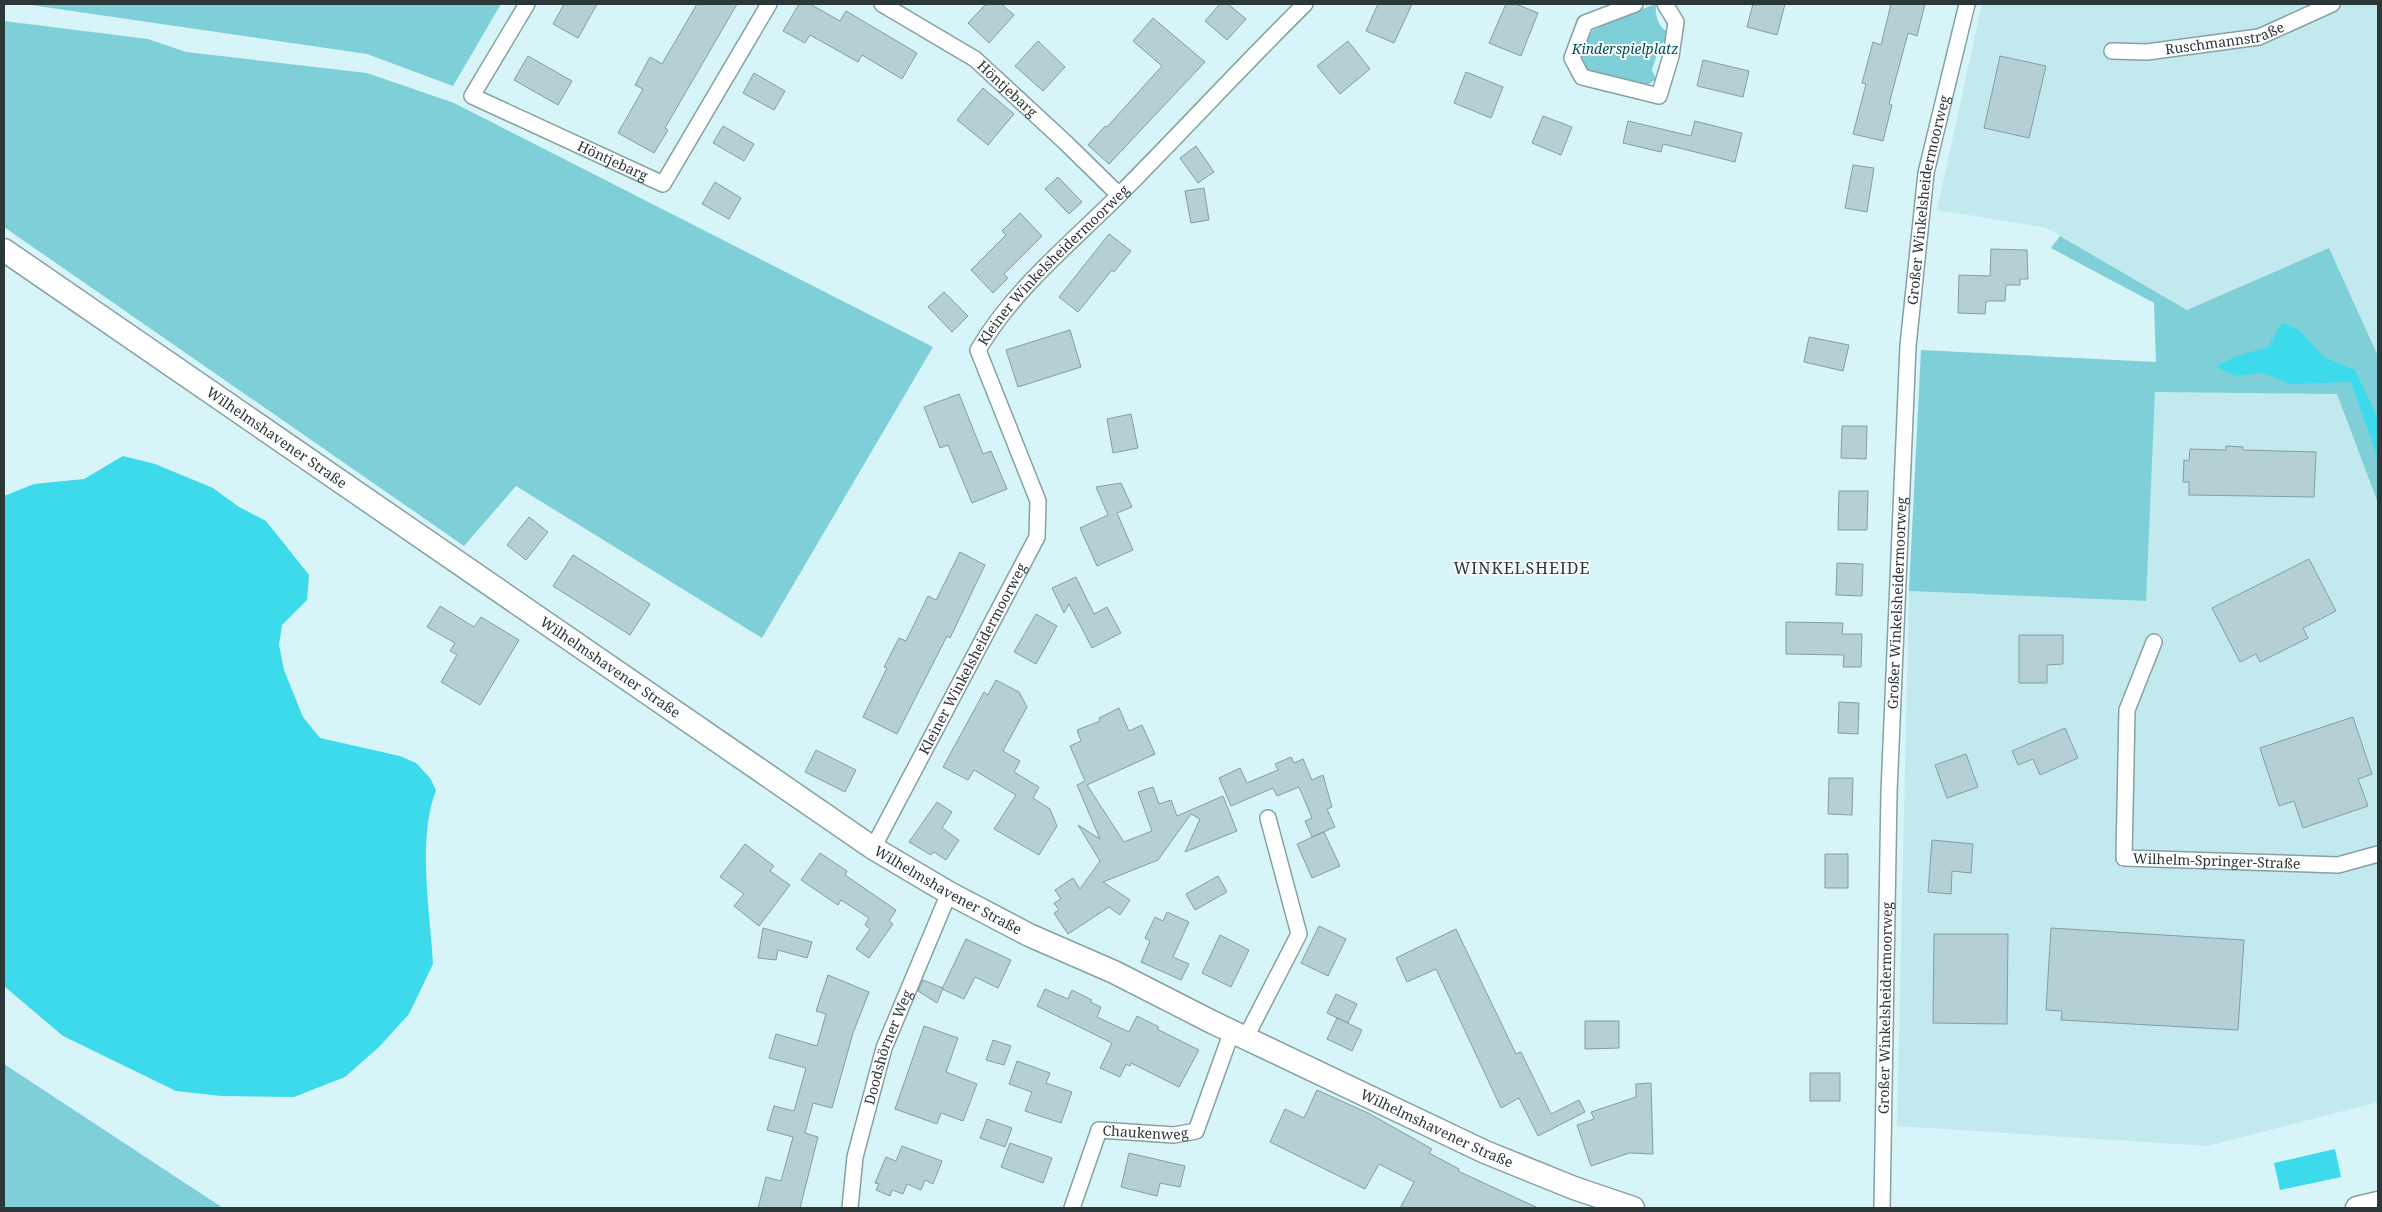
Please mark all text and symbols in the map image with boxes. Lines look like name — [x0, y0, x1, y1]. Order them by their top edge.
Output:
street label: Ruschmannstraße — [2164, 17, 2287, 58]
park label: Kinderspielplatz — [1571, 39, 1678, 58]
street label: Höntjebarg — [973, 56, 1042, 121]
street label: Großer Winkelsheidermoorweg — [1902, 93, 1954, 306]
street label: Höntjebarg — [575, 136, 651, 185]
street label: Kleiner Winkelsheidermoorweg — [973, 180, 1133, 349]
street label: Wilhelmshavener Straße — [203, 382, 351, 492]
street label: Großer Winkelsheidermoorweg — [1883, 496, 1911, 710]
district label: WINKELSHEIDE — [1454, 557, 1590, 579]
street label: Kleiner Winkelsheidermoorweg — [914, 559, 1031, 758]
street label: Wilhelmshavener Straße — [537, 612, 684, 722]
street label: Wilhelmshavener Straße — [871, 841, 1025, 939]
street label: Wilhelm-Springer-Straße — [2133, 848, 2301, 873]
street label: Großer Winkelsheidermoorweg — [1874, 901, 1896, 1114]
street label: Doodshörner Weg — [859, 986, 917, 1107]
street label: Wilhelmshavener Straße — [1358, 1084, 1516, 1171]
street label: Chaukenweg — [1102, 1120, 1190, 1144]

